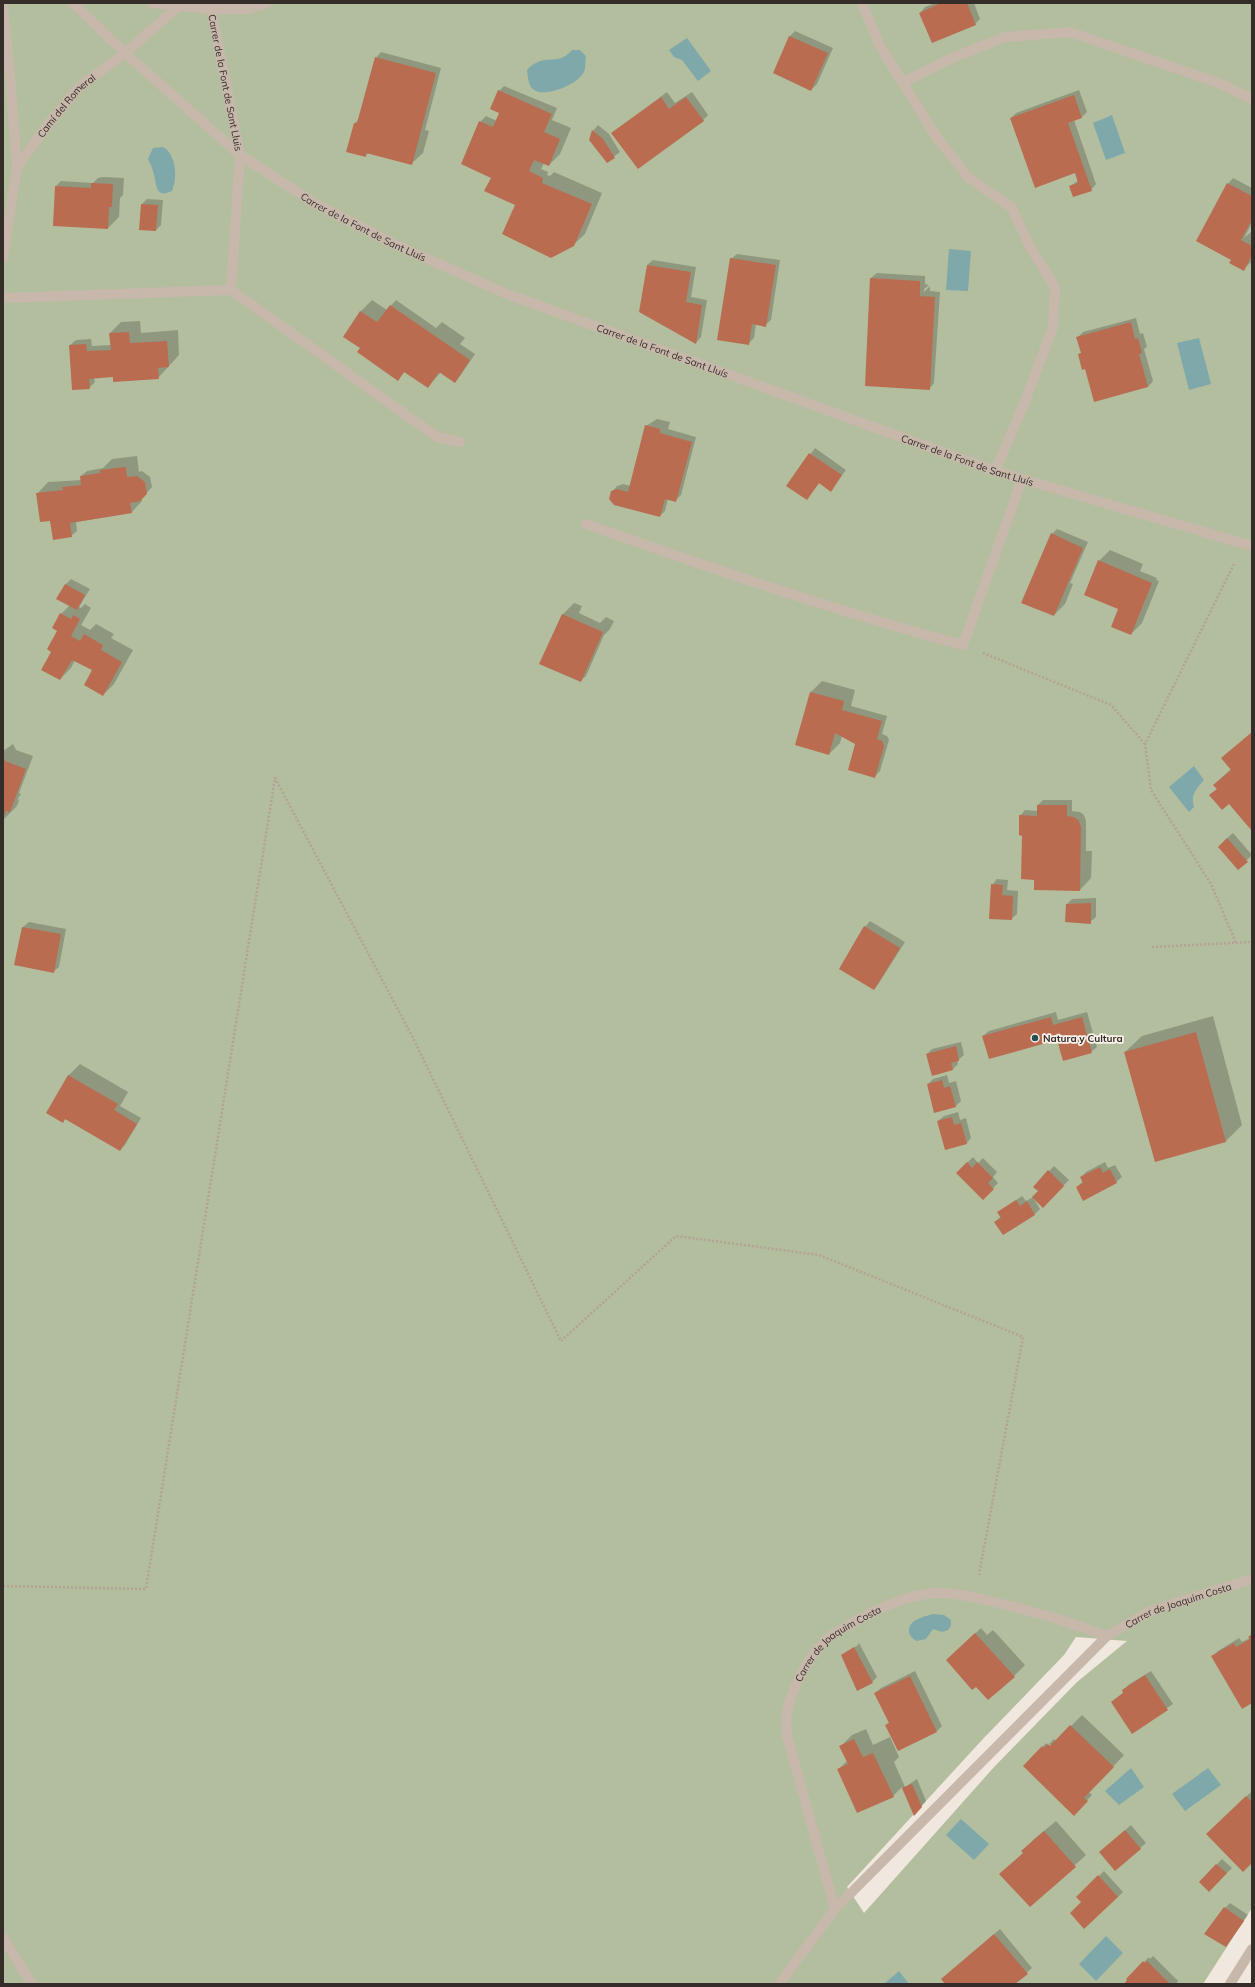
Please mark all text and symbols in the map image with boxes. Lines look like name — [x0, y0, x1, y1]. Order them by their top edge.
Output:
street label: Carrer de la Font de Sant Lluis — [206, 13, 246, 152]
street label: Camí del Romeral — [34, 71, 98, 140]
street label: Carrer de la Font de Sant Lluís — [298, 189, 428, 264]
street label: Carrer de la Font de Sant Lluís — [595, 321, 730, 380]
street label: Carrer de la Font de Sant Lluís — [900, 431, 1035, 488]
place label: Natura y Cultura — [1043, 1032, 1123, 1045]
marker: Natura y Cultura — [1030, 1033, 1040, 1043]
street label: Carrer de Joaquim Costa — [1123, 1579, 1233, 1631]
street label: Carrer de Joaquim Costa — [792, 1603, 883, 1684]

